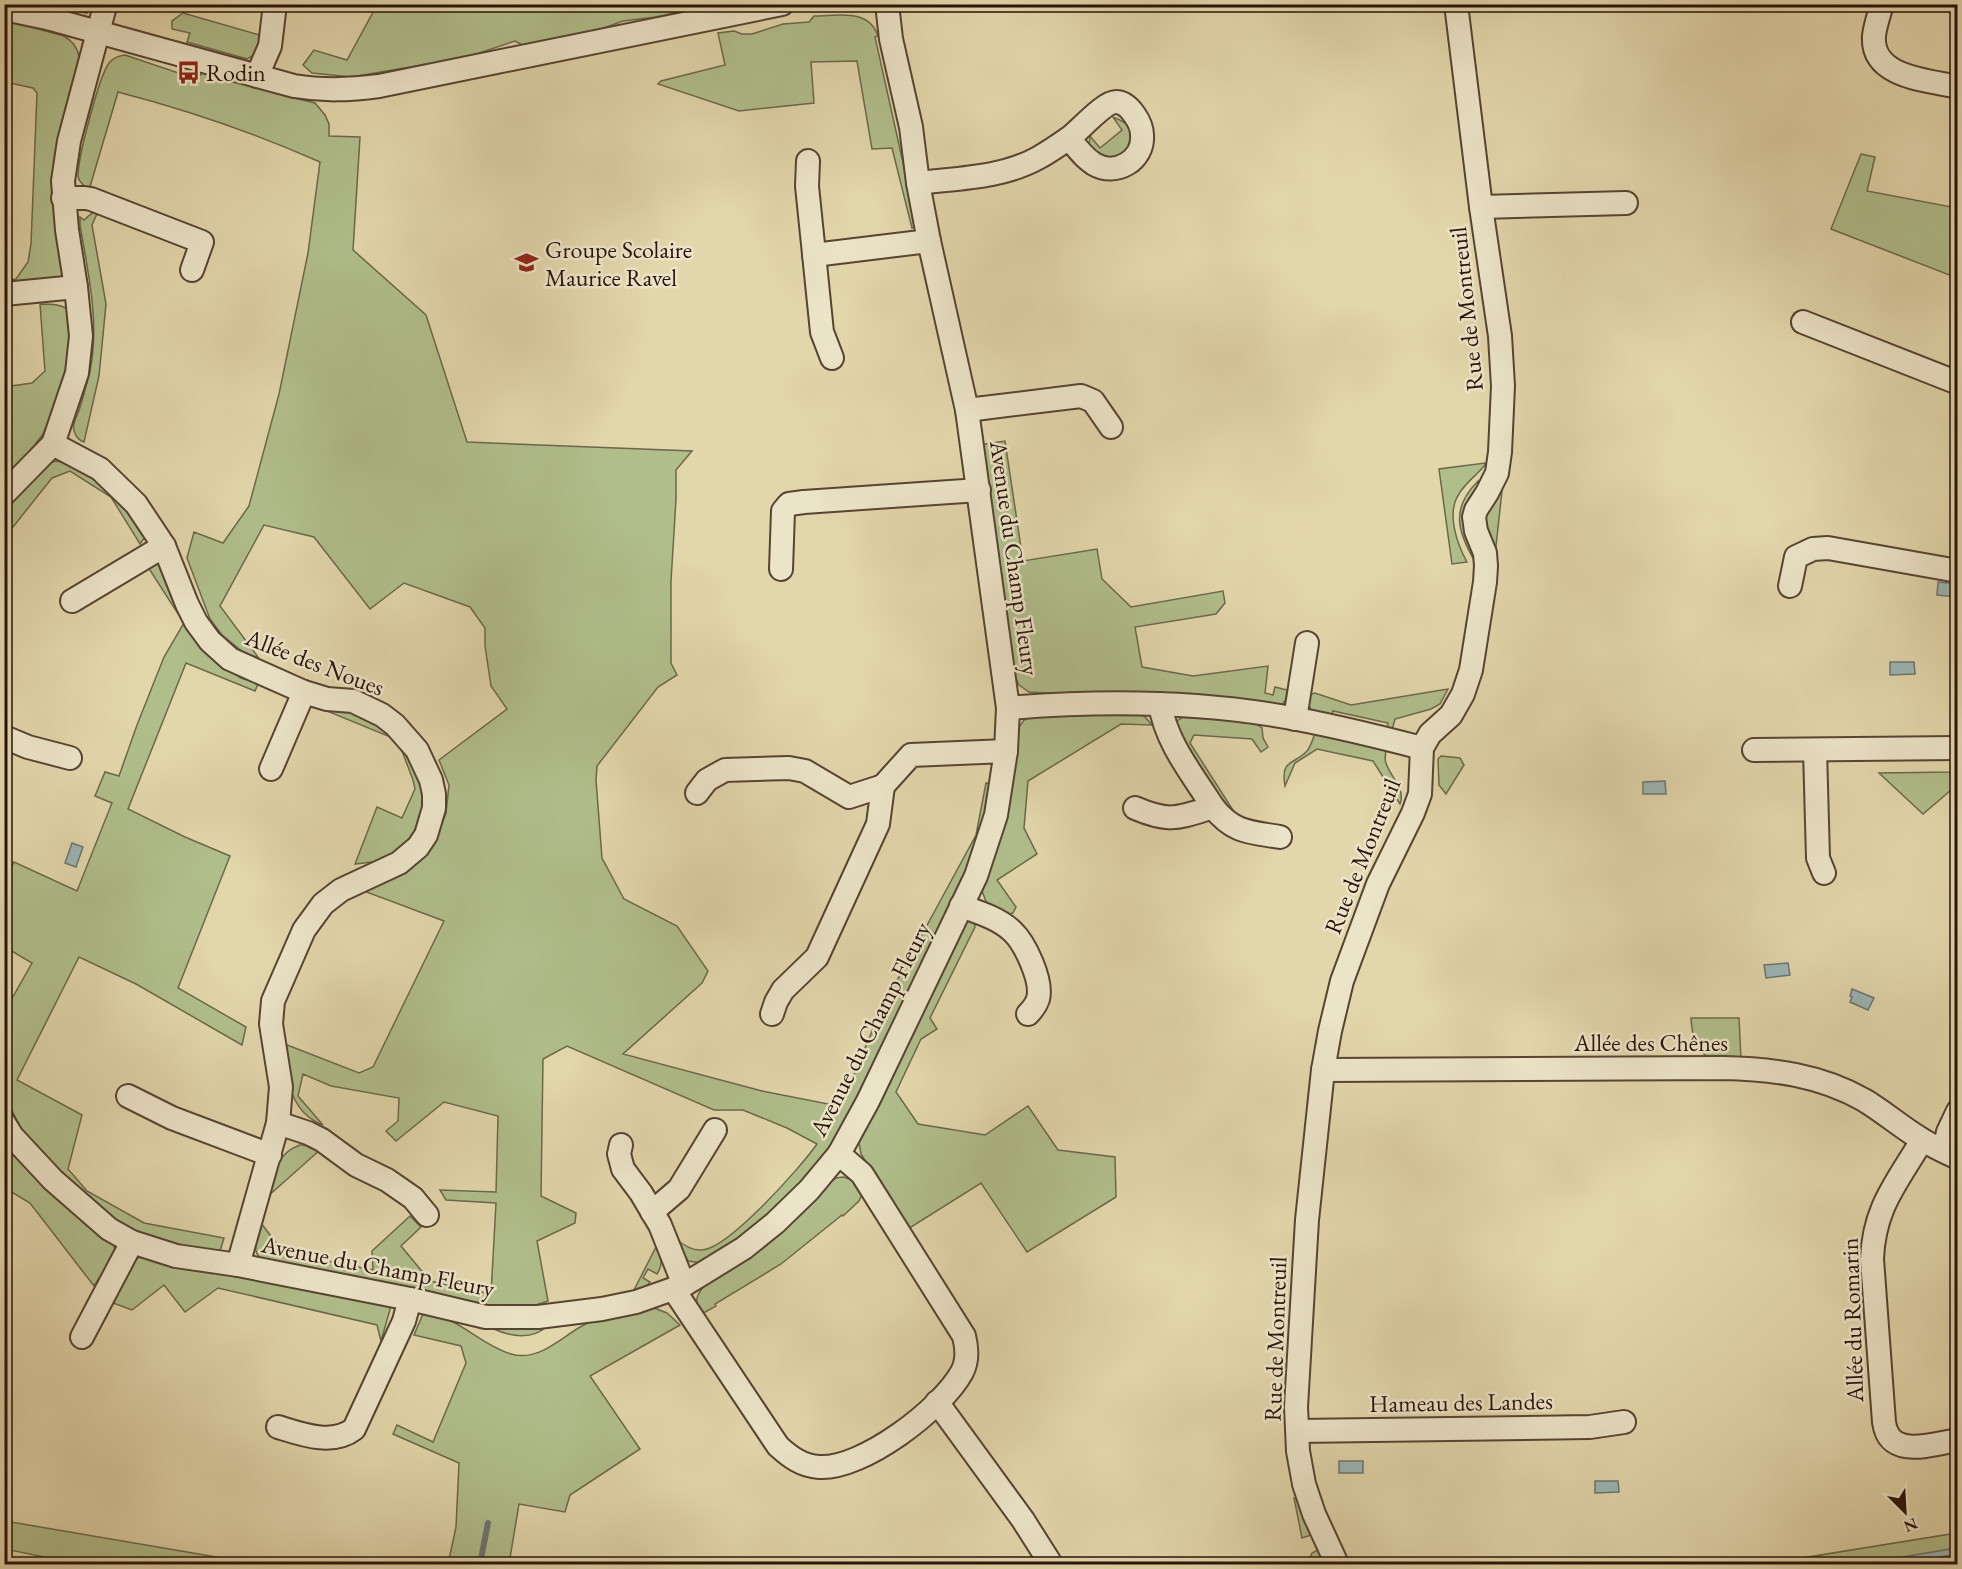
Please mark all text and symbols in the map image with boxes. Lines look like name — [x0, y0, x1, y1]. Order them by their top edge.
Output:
place label: Rodin — [206, 57, 266, 88]
bus stop icon: Rodin — [175, 59, 201, 85]
street label: Rue de Montreuil — [1442, 225, 1490, 393]
place label: Groupe Scolaire Maurice Ravel — [545, 234, 692, 293]
school or university icon: Groupe Scolaire Maurice Ravel — [514, 250, 540, 276]
street label: Avenue du Champ Fleury — [983, 438, 1047, 678]
street label: Allée des Noues — [240, 621, 389, 703]
street label: Rue de Montreuil — [1317, 773, 1407, 938]
street label: Avenue du Champ Fleury — [802, 916, 938, 1142]
street label: Allée des Chênes — [1573, 1027, 1728, 1058]
street label: Avenue du Champ Fleury — [258, 1228, 498, 1304]
street label: Allée du Romarin — [1834, 1237, 1870, 1404]
street label: Rue de Montreuil — [1257, 1256, 1293, 1422]
street label: Hameau des Landes — [1369, 1385, 1553, 1419]
north arrow — [1875, 1482, 1935, 1542]
text: N — [1901, 1513, 1921, 1537]

